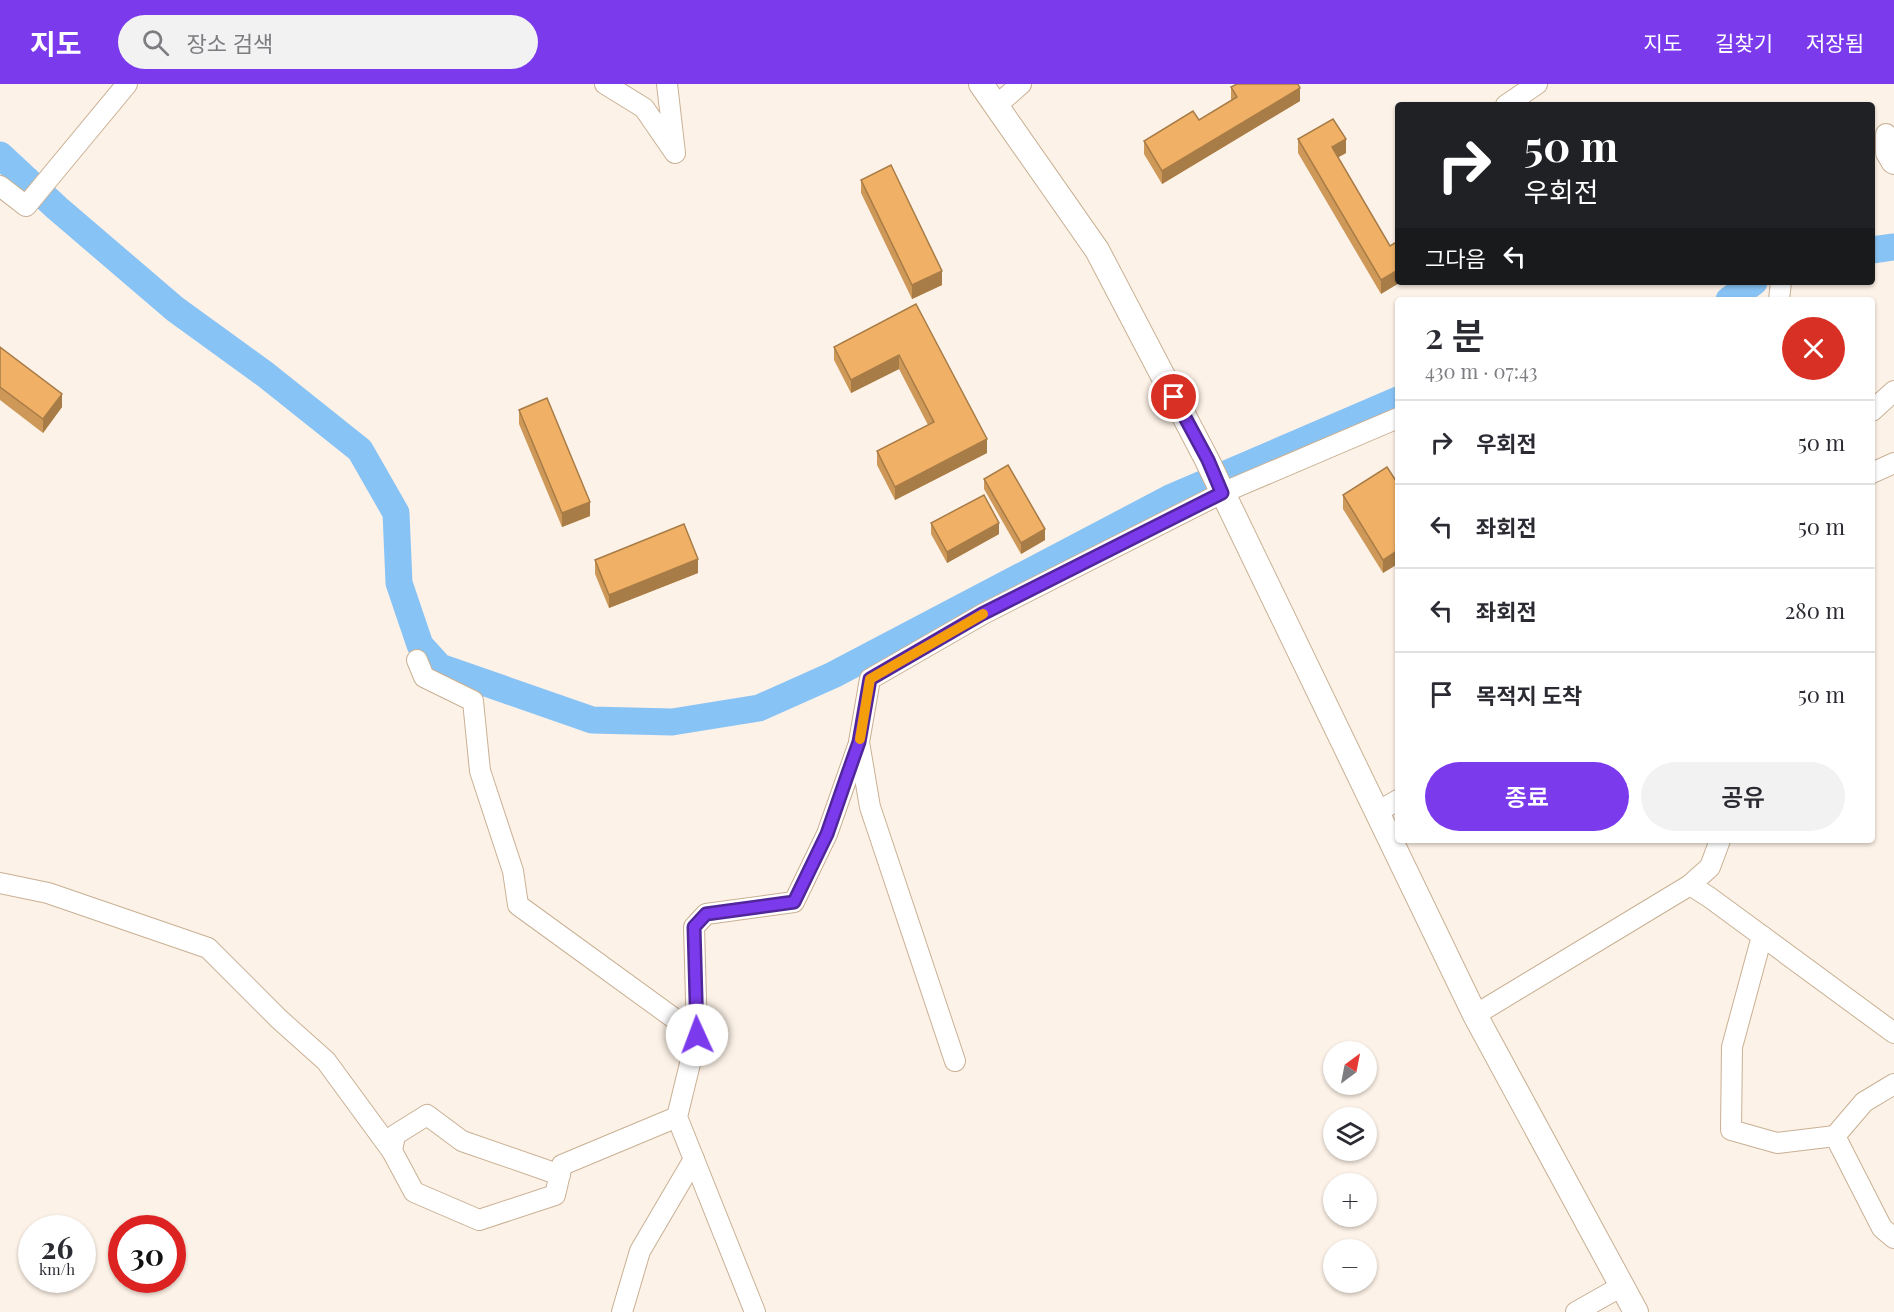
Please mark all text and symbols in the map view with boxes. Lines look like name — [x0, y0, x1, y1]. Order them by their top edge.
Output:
search box — [118, 15, 538, 69]
text: 지도 — [30, 24, 82, 61]
icon: search — [139, 26, 172, 59]
text: 장소 검색 — [187, 28, 273, 58]
text: 지도 — [1643, 28, 1682, 56]
text: 길찾기 — [1715, 28, 1773, 56]
text: 저장됨 — [1806, 28, 1864, 56]
text: 50 m — [1524, 117, 1618, 173]
icon: right — [1425, 126, 1503, 204]
text: 우회전 — [1524, 173, 1599, 209]
icon: left — [1498, 240, 1531, 273]
text: 그다음 — [1425, 243, 1486, 273]
text: 2 분 — [1425, 310, 1485, 358]
button: close — [1782, 317, 1845, 380]
text: 430 m · 07:43 — [1425, 357, 1538, 384]
pin — [1148, 371, 1199, 422]
icon: arrive — [1157, 380, 1190, 413]
icon: right — [1425, 426, 1458, 459]
text: 50 m — [1798, 427, 1845, 457]
text: 우회전 — [1476, 428, 1537, 458]
icon: left — [1425, 510, 1458, 543]
text: 50 m — [1798, 511, 1845, 541]
text: 좌회전 — [1476, 512, 1537, 542]
icon: left — [1425, 594, 1458, 627]
text: 280 m — [1785, 595, 1845, 625]
text: 좌회전 — [1476, 596, 1537, 626]
icon: arrive — [1425, 678, 1458, 711]
text: 50 m — [1798, 679, 1845, 709]
text: 목적지 도착 — [1476, 680, 1582, 710]
button: 종료 — [1425, 762, 1629, 831]
button: 공유 — [1641, 762, 1845, 831]
position arrow — [665, 1003, 729, 1067]
north arrow — [1323, 1041, 1377, 1095]
map controls — [1323, 1041, 1377, 1293]
button: layers — [1323, 1107, 1377, 1161]
button: + — [1323, 1173, 1377, 1227]
speed limit sign: 30 — [108, 1215, 186, 1293]
text: 26 — [41, 1227, 73, 1267]
button: − — [1323, 1239, 1377, 1293]
text: km/h — [39, 1259, 75, 1279]

